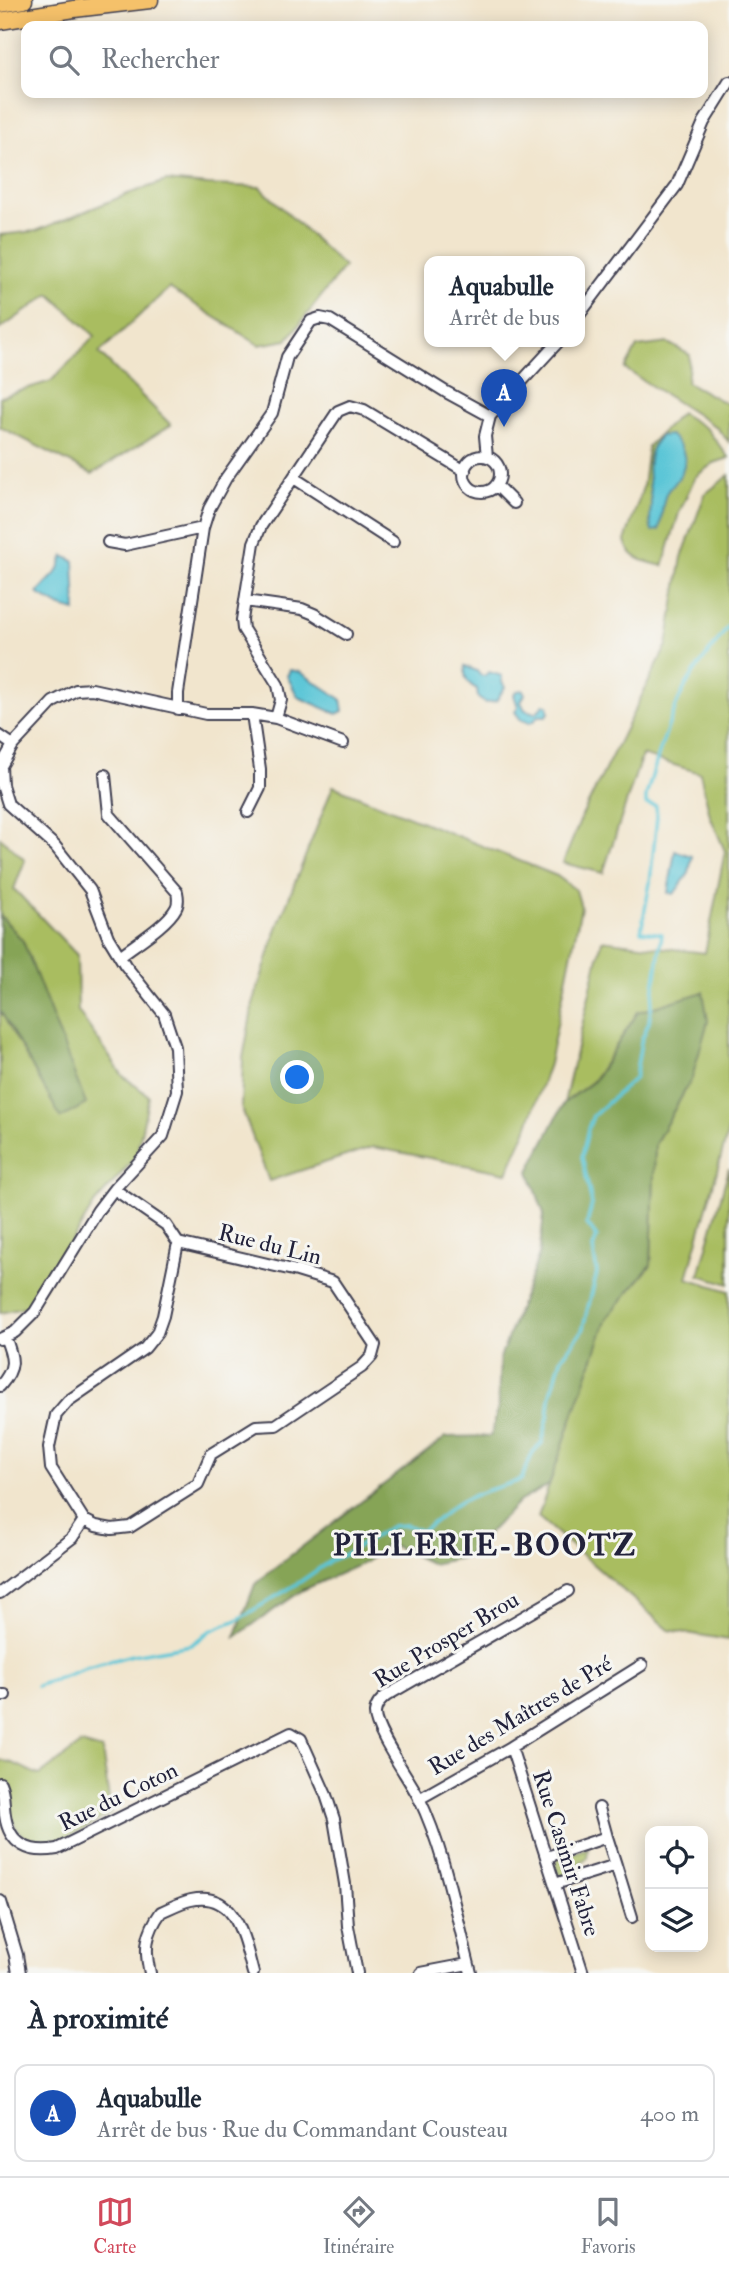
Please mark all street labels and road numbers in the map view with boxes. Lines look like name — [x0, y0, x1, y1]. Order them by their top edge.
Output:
street label: Rue du Lin — [215, 1218, 325, 1271]
street label: Rue Prosper Brou — [368, 1585, 525, 1695]
street label: Rue des Maîtres de Pré — [423, 1649, 618, 1782]
street label: Rue du Coton — [54, 1755, 183, 1838]
street label: Rue Casimir Fabre — [526, 1767, 607, 1940]

